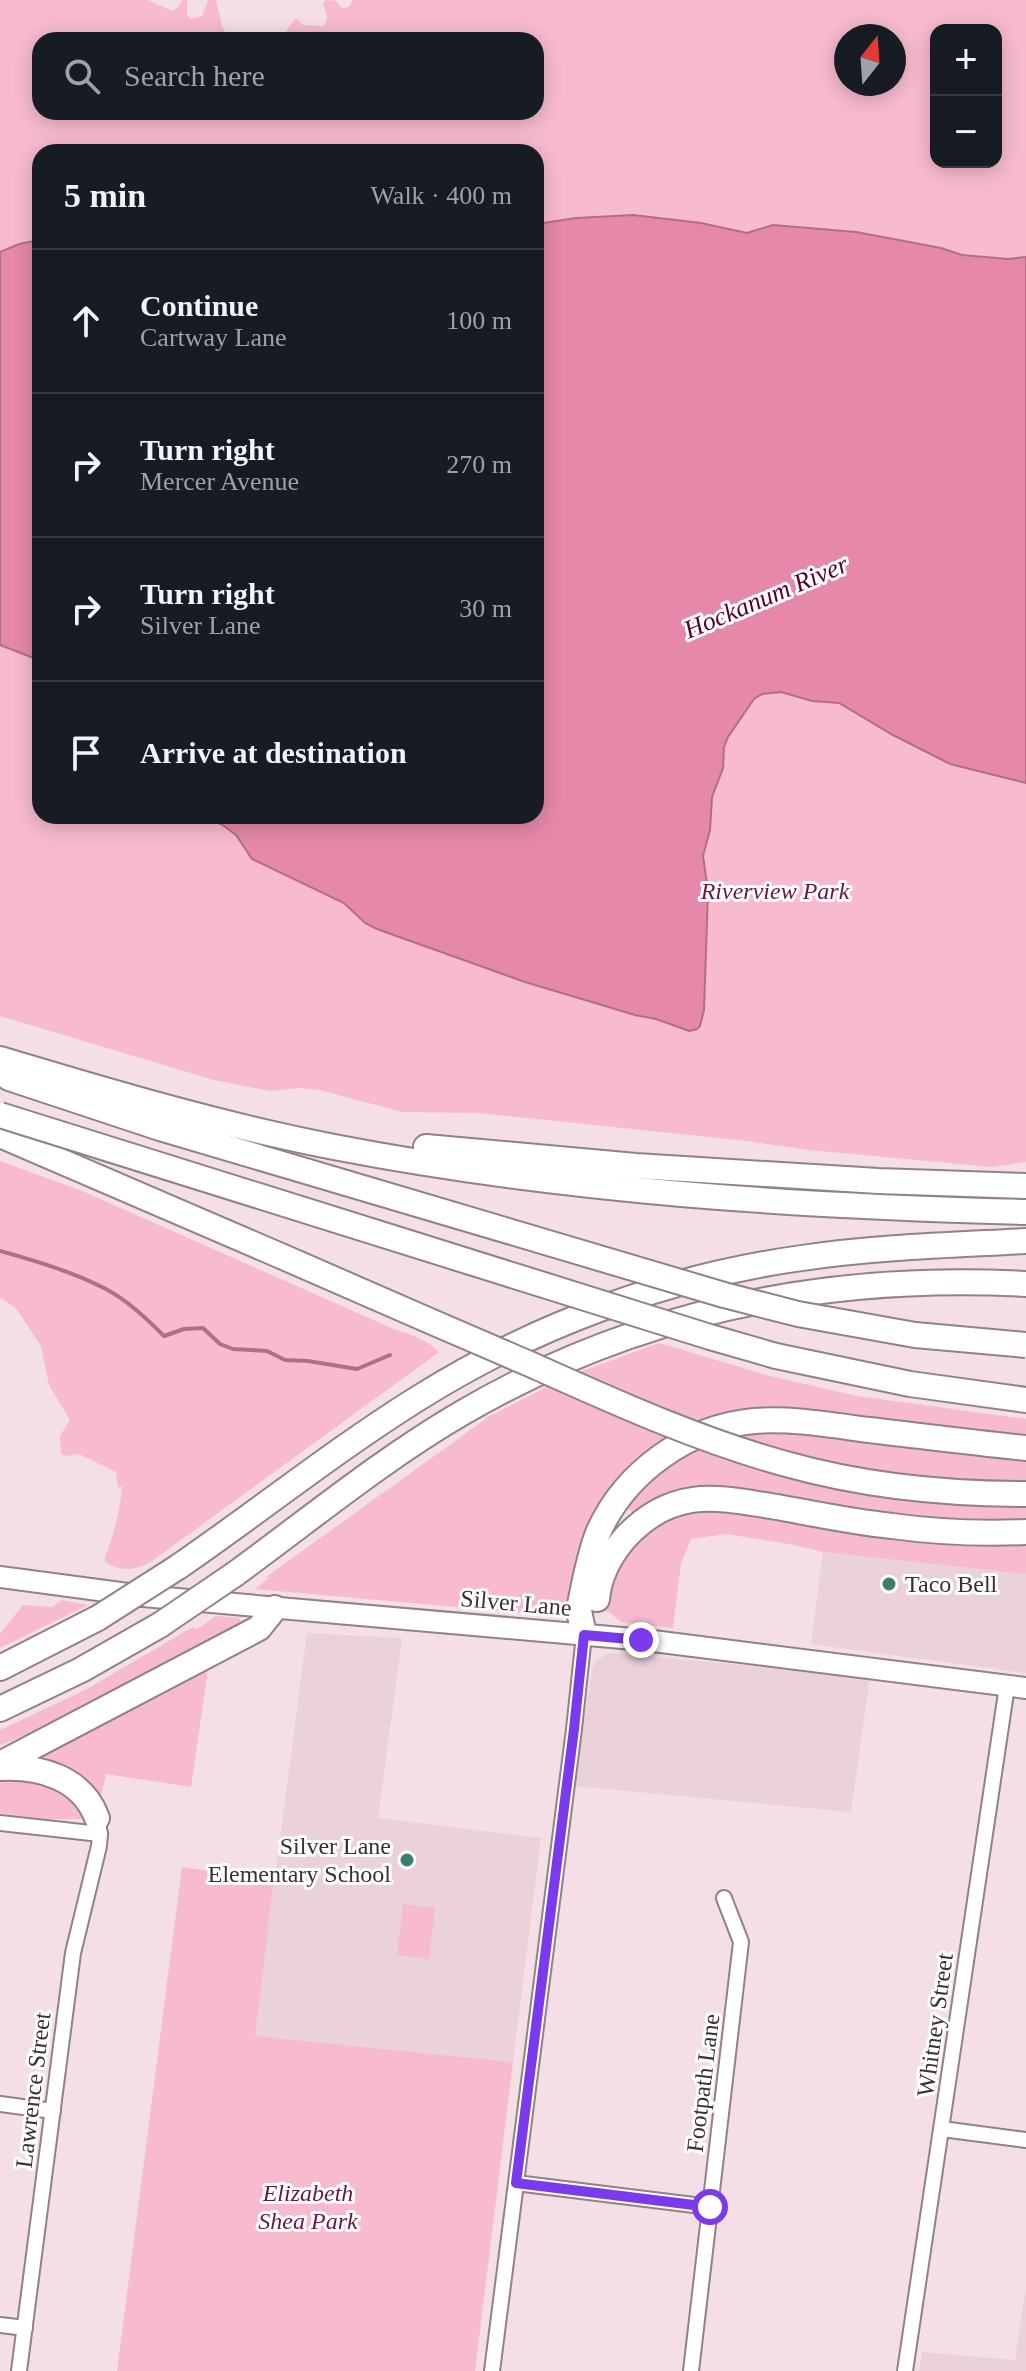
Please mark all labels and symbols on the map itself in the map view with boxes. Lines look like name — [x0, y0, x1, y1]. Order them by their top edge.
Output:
north arrow — [834, 24, 906, 96]
water label: Hockanum River — [679, 549, 853, 645]
park label: Riverview Park — [700, 878, 850, 904]
place label: Taco Bell — [905, 1571, 998, 1597]
marker: Taco Bell — [880, 1575, 898, 1593]
street label: Silver Lane — [459, 1585, 573, 1621]
route end — [623, 1622, 659, 1658]
place label: Silver Lane Elementary School — [208, 1833, 391, 1887]
marker: Silver Lane Elementary School — [398, 1851, 416, 1869]
street label: Whitney Street — [912, 1951, 958, 2098]
street label: Lawrence Street — [11, 2010, 55, 2169]
street label: Footpath Lane — [682, 2012, 724, 2154]
park label: Elizabeth Shea Park — [258, 2180, 358, 2234]
route start — [692, 2189, 728, 2225]

